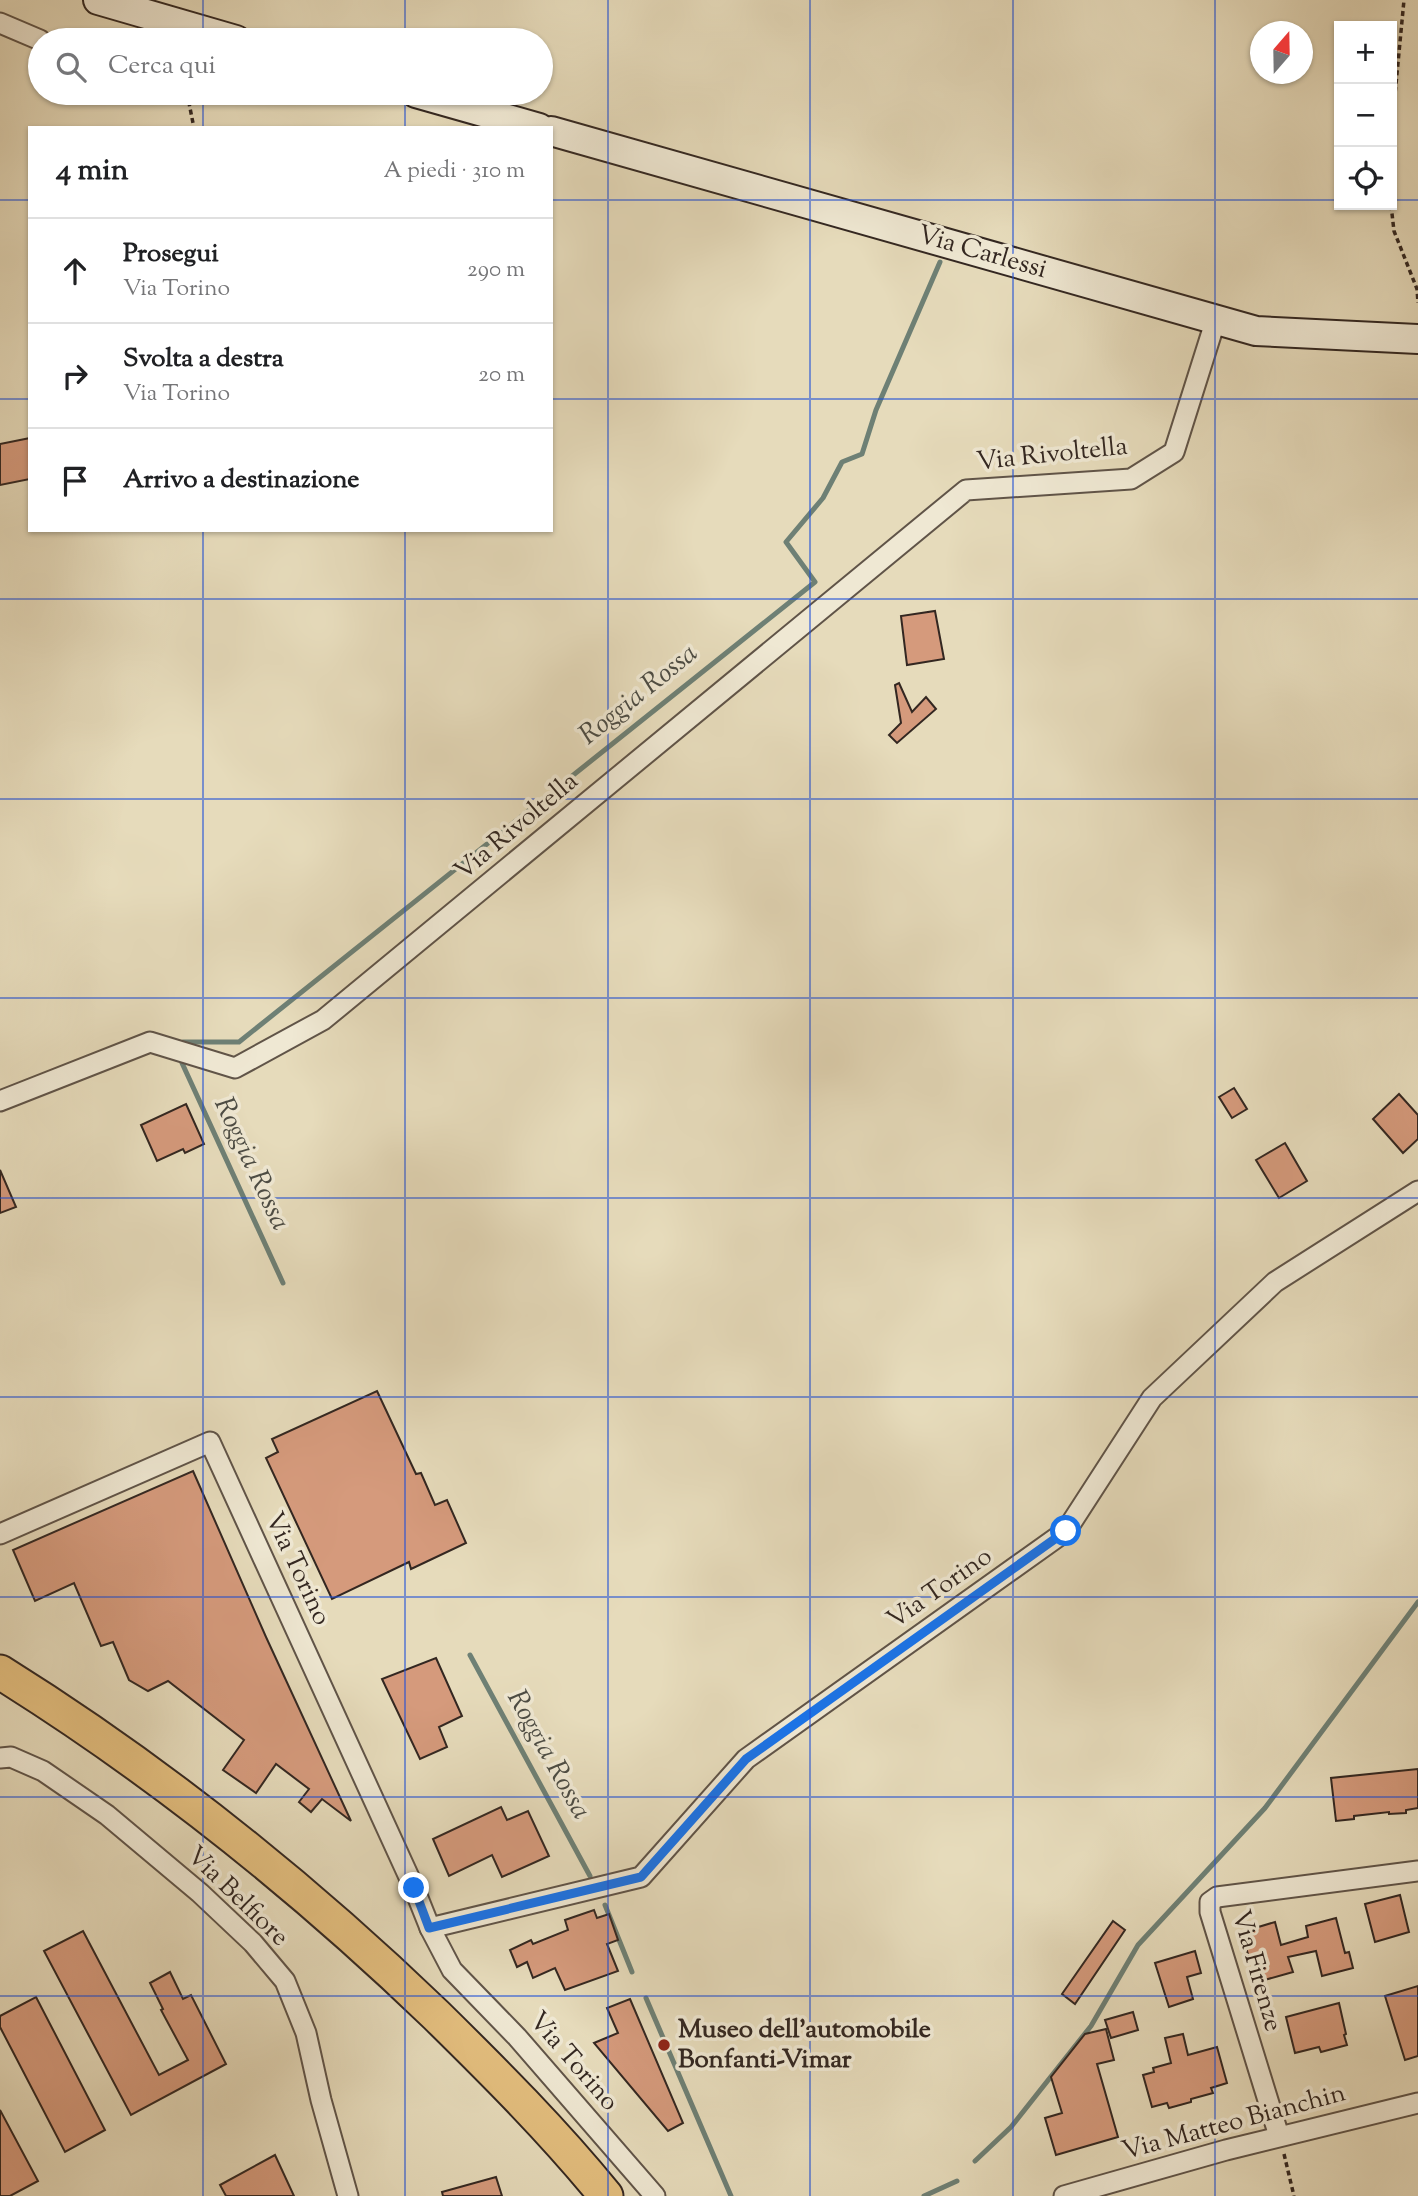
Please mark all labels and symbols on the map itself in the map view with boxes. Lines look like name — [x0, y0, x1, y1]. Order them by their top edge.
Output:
north arrow — [1250, 21, 1313, 84]
street label: Via Carlessi — [913, 217, 1051, 289]
street label: Via Rivoltella — [975, 429, 1129, 481]
water label: Roggia Rossa — [571, 635, 707, 755]
street label: Via Rivoltella — [447, 764, 587, 890]
water label: Roggia Rossa — [203, 1091, 299, 1237]
street label: Via Torino — [255, 1506, 339, 1632]
route start — [1050, 1515, 1081, 1546]
street label: Via Torino — [880, 1539, 1000, 1639]
water label: Roggia Rossa — [496, 1683, 600, 1827]
street label: Via Belfiore — [177, 1838, 297, 1956]
route end — [398, 1872, 429, 1903]
street label: Via Firenze — [1221, 1906, 1291, 2036]
street label: Via Torino — [519, 2004, 627, 2120]
place label: Museo dell'automobile Bonfanti-Vimar — [678, 2012, 931, 2079]
marker: Museo dell'automobile Bonfanti-Vimar — [656, 2037, 672, 2053]
street label: Via Matteo Bianchin — [1118, 2075, 1350, 2171]

